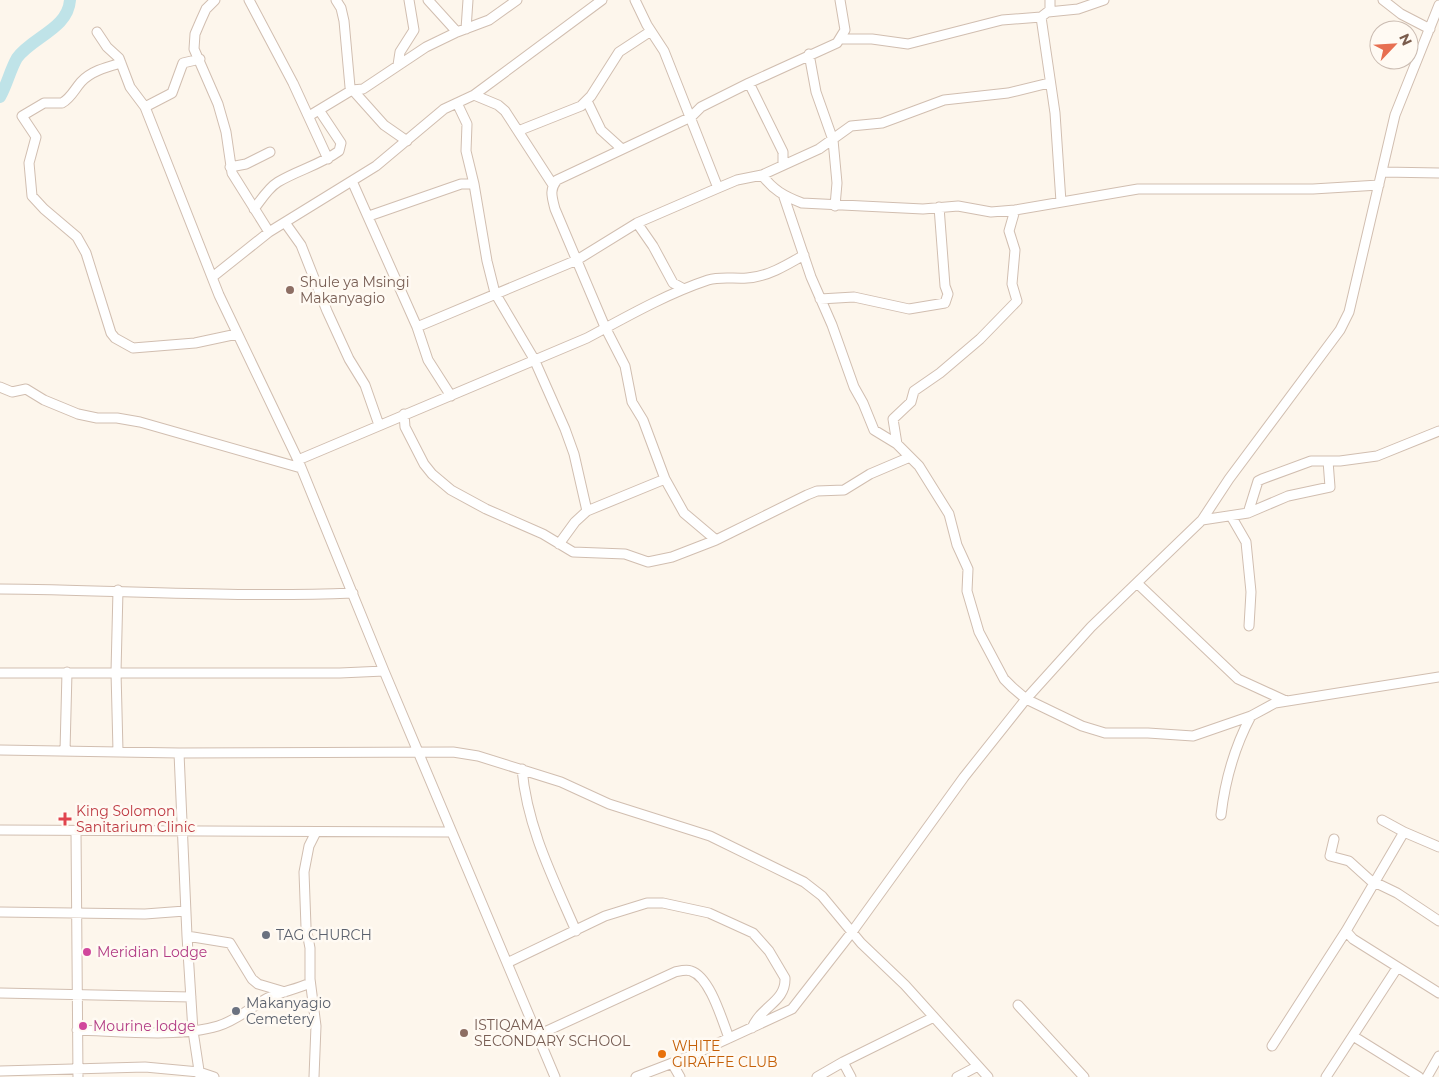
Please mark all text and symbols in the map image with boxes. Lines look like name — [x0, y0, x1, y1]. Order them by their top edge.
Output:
north arrow — [1369, 20, 1419, 70]
text: N — [1395, 31, 1416, 48]
place label: Shule ya Msingi Makanyagio — [300, 273, 409, 307]
marker: Shule ya Msingi Makanyagio — [284, 284, 296, 296]
place label: King Solomon Sanitarium Clinic — [76, 802, 196, 836]
marker: King Solomon Sanitarium Clinic — [58, 812, 72, 826]
place label: TAG CHURCH — [276, 926, 372, 944]
marker: TAG CHURCH — [260, 929, 272, 941]
place label: Meridian Lodge — [97, 943, 207, 961]
marker: Meridian Lodge — [81, 946, 93, 958]
place label: Makanyagio Cemetery — [246, 994, 331, 1028]
marker: Makanyagio Cemetery — [230, 1005, 242, 1017]
place label: ISTIQAMA SECONDARY SCHOOL — [474, 1016, 631, 1050]
place label: Mourine lodge — [93, 1017, 196, 1035]
marker: Mourine lodge — [77, 1020, 89, 1032]
marker: ISTIQAMA SECONDARY SCHOOL — [458, 1027, 470, 1039]
place label: WHITE GIRAFFE CLUB — [672, 1037, 778, 1071]
marker: WHITE GIRAFFE CLUB — [656, 1048, 668, 1060]

